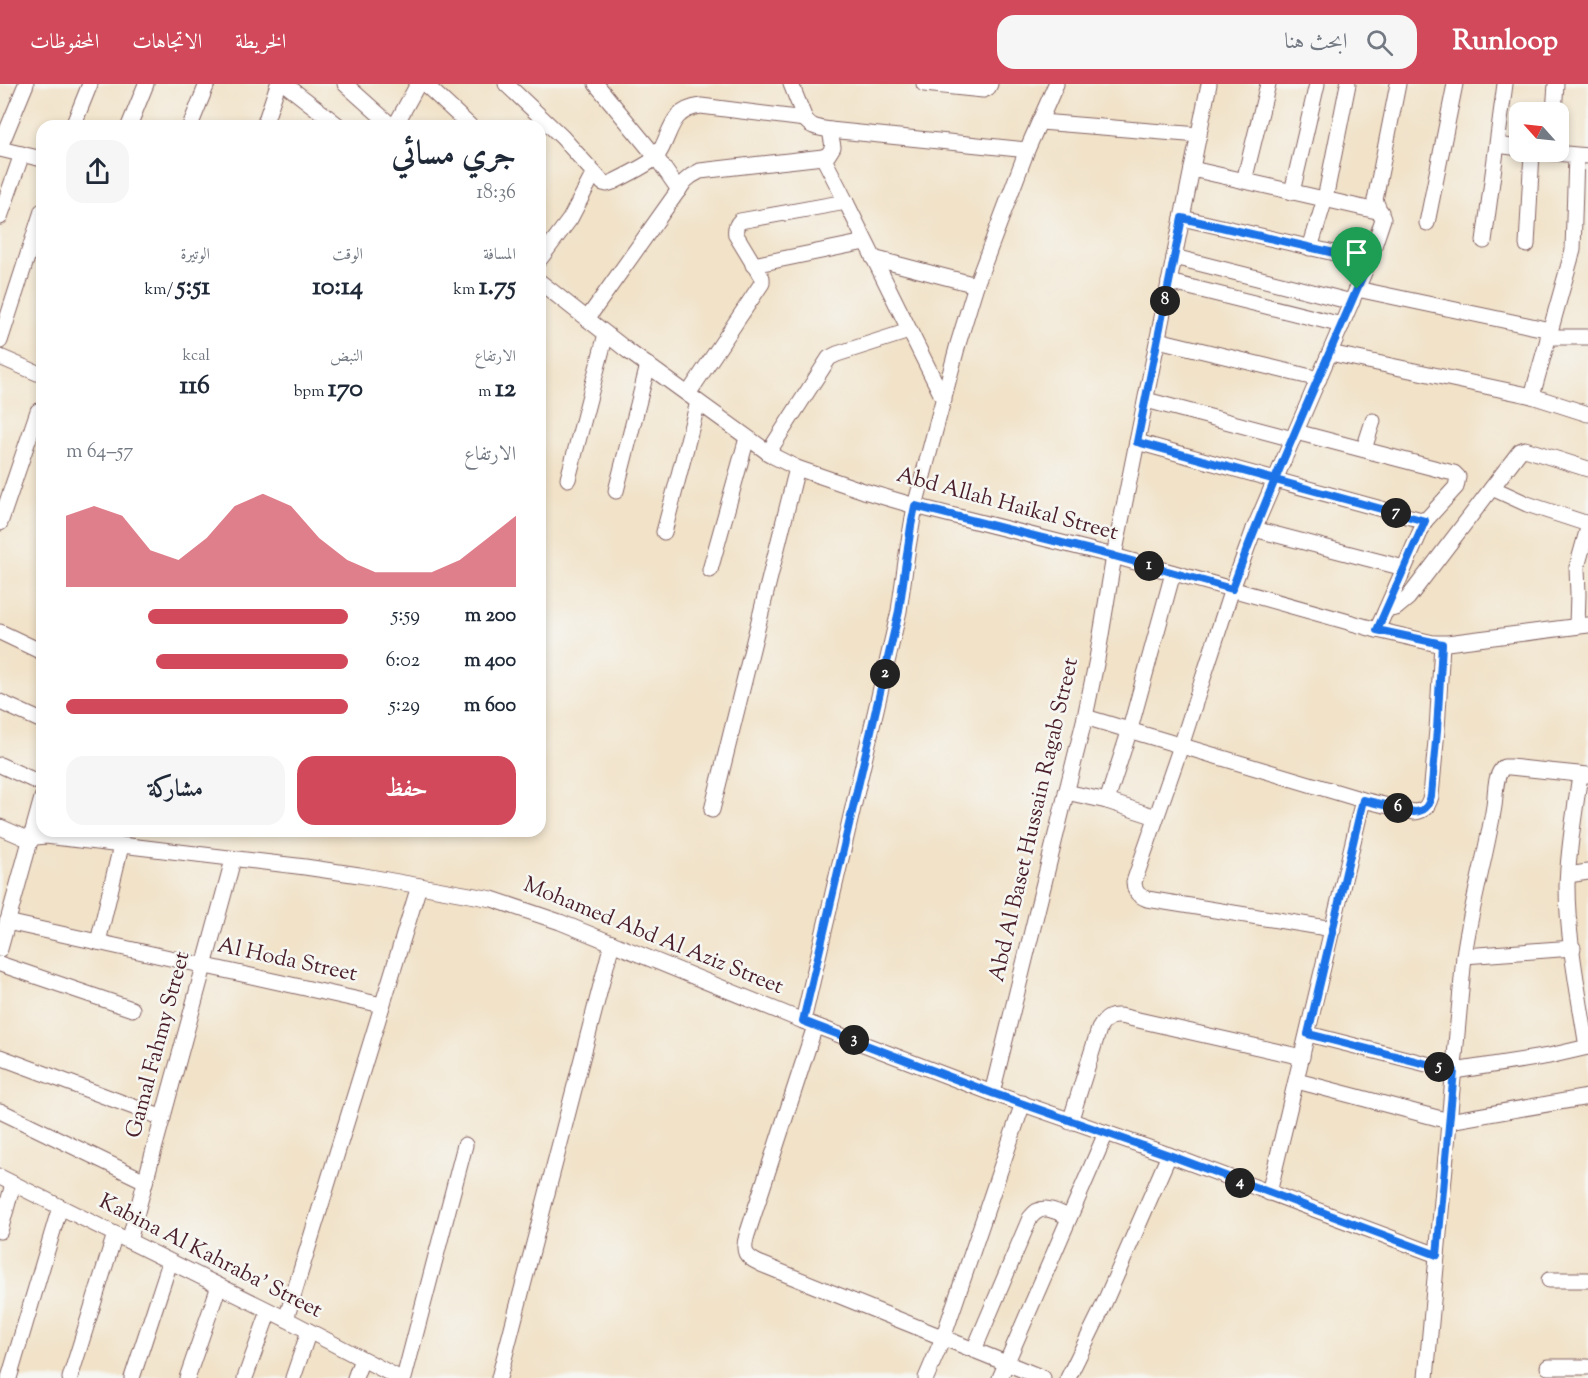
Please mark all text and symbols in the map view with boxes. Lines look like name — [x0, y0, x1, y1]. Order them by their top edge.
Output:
search box — [997, 15, 1417, 69]
text: Runloop — [1453, 22, 1558, 62]
icon: search — [1363, 26, 1396, 59]
text: ابحث هنا — [1284, 27, 1348, 59]
text: المحفوظات — [30, 28, 99, 58]
text: الاتجاهات — [132, 28, 202, 58]
text: الخريطة — [235, 28, 286, 58]
north arrow — [1509, 102, 1569, 162]
map controls — [1509, 102, 1569, 162]
text: جري مسائي — [391, 132, 516, 180]
button: share — [66, 140, 129, 203]
text: 18:36 — [476, 179, 516, 208]
pin — [1331, 227, 1382, 289]
icon: arrive — [1340, 236, 1373, 269]
text: الوتيرة — [180, 244, 210, 267]
text: الوقت — [332, 244, 363, 267]
text: المسافة — [483, 244, 516, 267]
text: 5:51 — [177, 269, 210, 306]
text: 10:14 — [312, 269, 363, 306]
text: 1.75 — [479, 269, 516, 306]
text: /km — [145, 279, 177, 302]
text: km — [453, 279, 479, 302]
pin: 8 — [1150, 286, 1180, 316]
text: 8 — [1161, 289, 1169, 312]
text: kcal — [183, 345, 210, 368]
text: النبض — [330, 346, 363, 369]
text: الارتفاع — [474, 346, 516, 369]
text: 116 — [179, 368, 210, 405]
text: 170 — [328, 371, 363, 408]
text: 12 — [495, 371, 516, 408]
text: bpm — [294, 381, 328, 404]
text: m — [478, 381, 495, 404]
text: 57–64 m — [66, 438, 133, 467]
text: الارتفاع — [464, 441, 516, 470]
street label: Abd Allah Haikal Street — [893, 460, 1122, 550]
pin: 7 — [1381, 498, 1411, 528]
text: 7 — [1392, 501, 1400, 524]
pin: 1 — [1134, 551, 1164, 581]
text: 1 — [1146, 554, 1152, 577]
text: 5:59 — [391, 602, 420, 631]
text: 200 m — [465, 602, 516, 631]
text: 6:02 — [386, 647, 420, 676]
text: 400 m — [464, 647, 516, 676]
street label: Abd Al Baset Hussain Ragab Street — [982, 654, 1088, 985]
pin: 2 — [870, 659, 900, 689]
text: 2 — [881, 662, 889, 685]
text: 5:29 — [389, 692, 420, 721]
text: 600 m — [464, 692, 516, 721]
button: مشاركة — [66, 756, 285, 825]
button: حفظ — [297, 756, 516, 825]
pin: 6 — [1383, 793, 1413, 823]
text: 6 — [1394, 796, 1402, 819]
street label: Mohamed Abd Al Aziz Street — [518, 870, 788, 1004]
street label: Al Hoda Street — [214, 931, 360, 992]
street label: Gamal Fahmy Street — [119, 948, 199, 1142]
pin: 3 — [839, 1025, 869, 1055]
text: 3 — [851, 1028, 857, 1051]
pin: 5 — [1424, 1052, 1454, 1082]
text: 5 — [1436, 1055, 1442, 1078]
pin: 4 — [1225, 1168, 1255, 1198]
text: 4 — [1236, 1171, 1244, 1194]
street label: Kabina Al Kahraba' Street — [93, 1187, 328, 1327]

